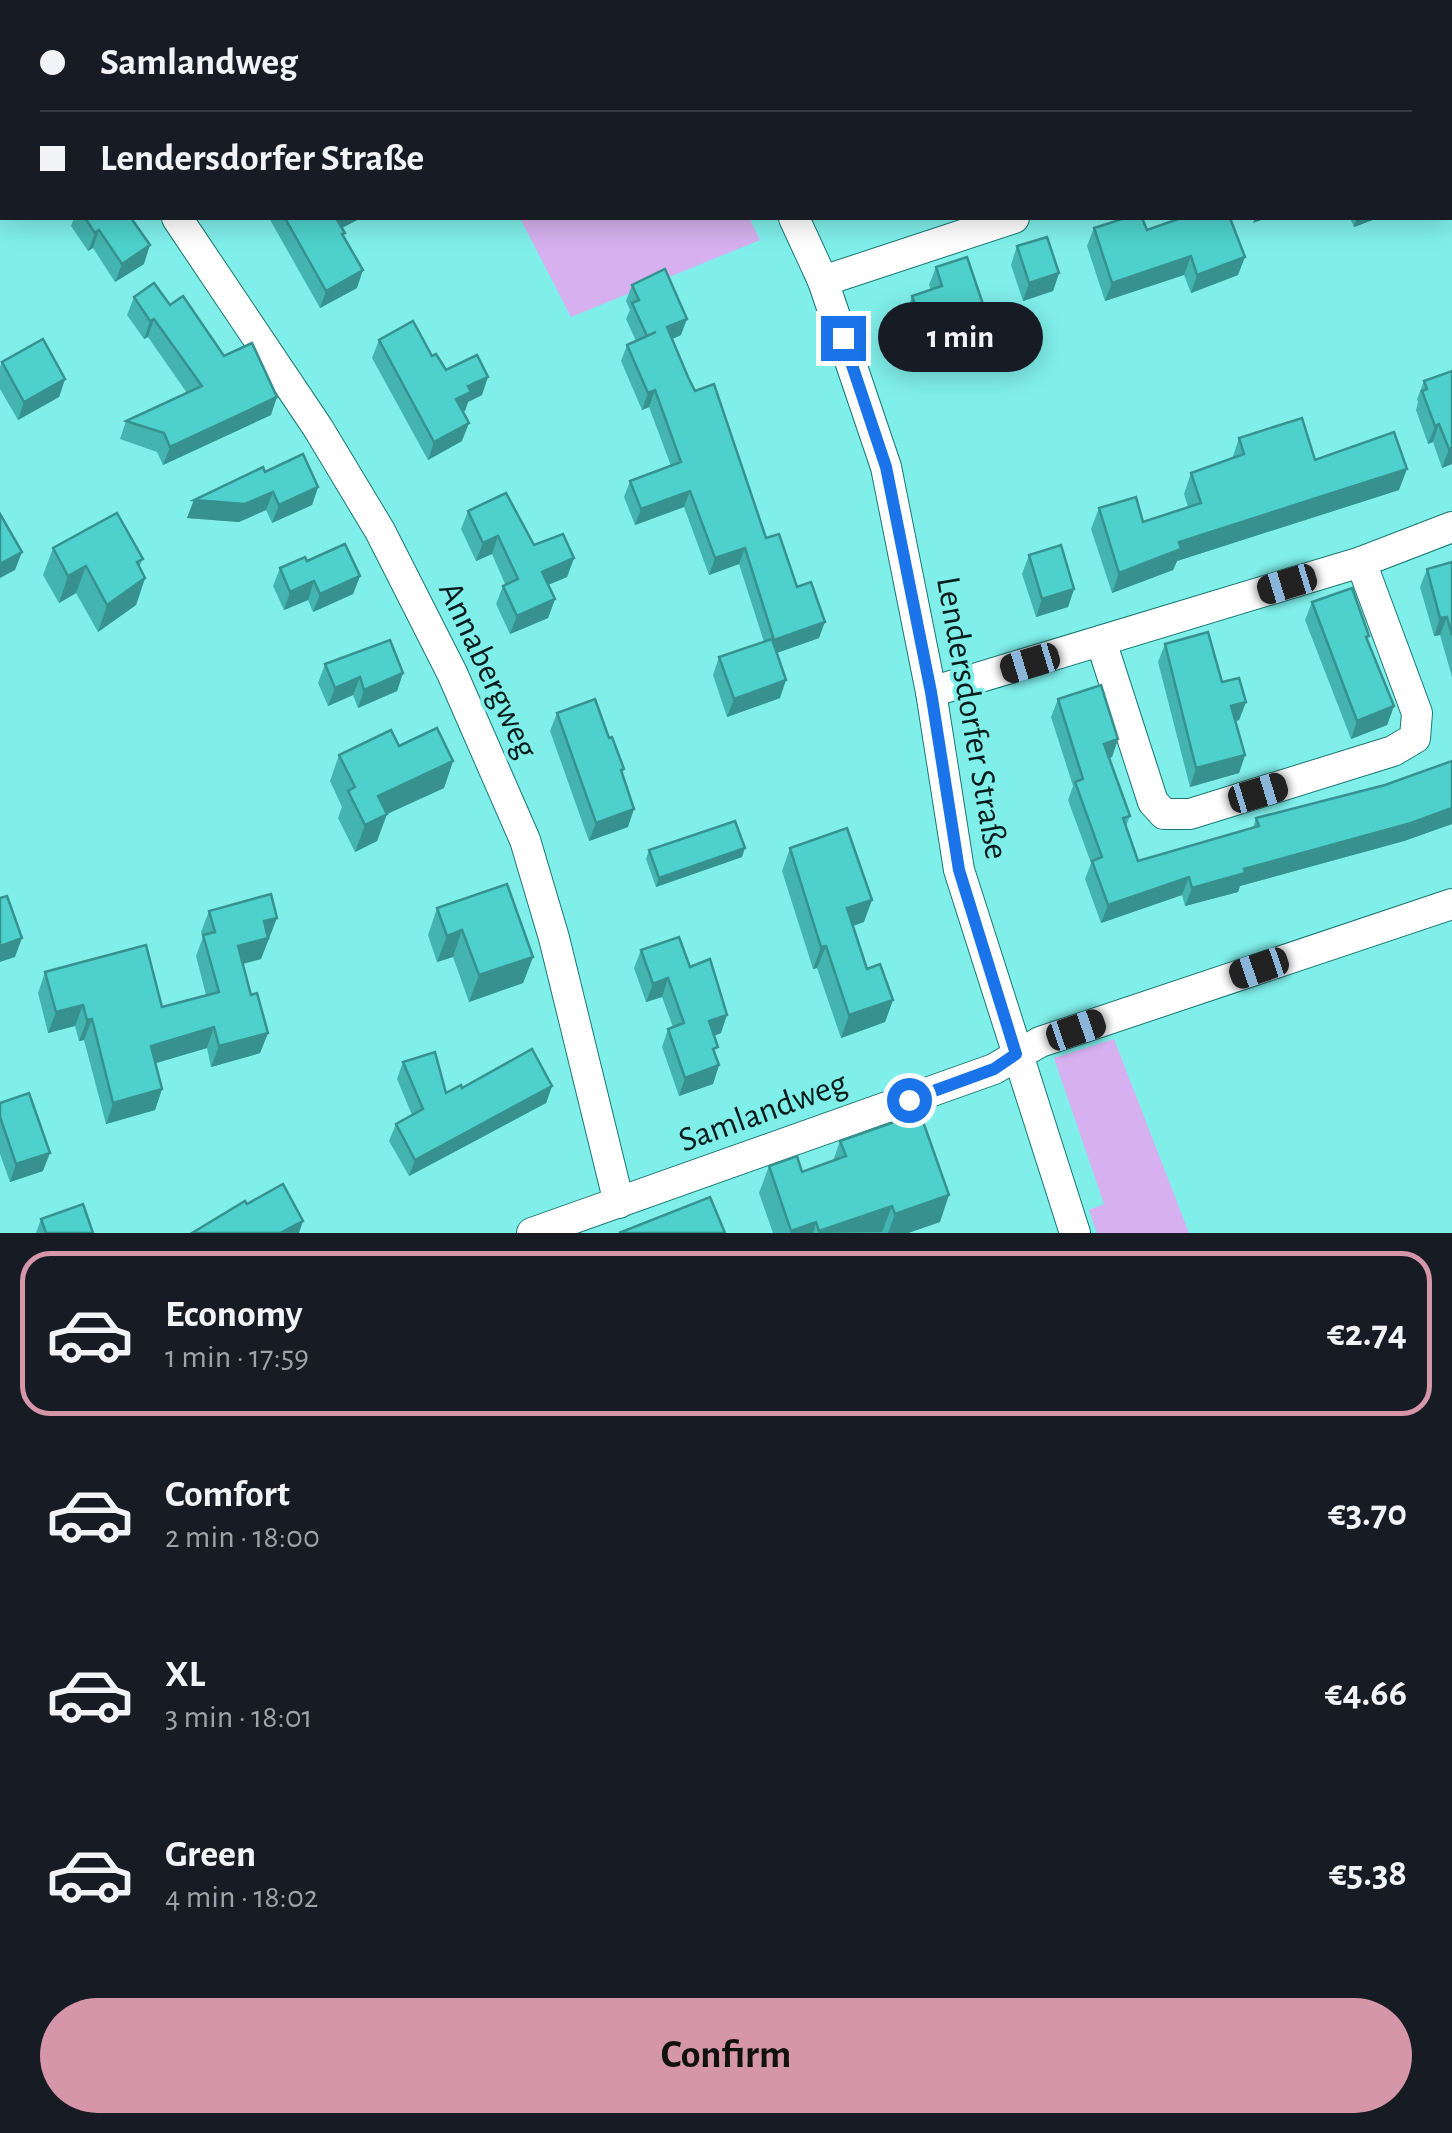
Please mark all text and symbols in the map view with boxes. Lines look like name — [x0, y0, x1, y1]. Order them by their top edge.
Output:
text: Samlandweg — [100, 44, 298, 82]
text: Lendersdorfer Straße — [100, 140, 424, 178]
callout: 1 min — [878, 303, 1043, 373]
route end — [821, 316, 866, 361]
text: 1 min — [927, 321, 994, 353]
car — [1254, 561, 1320, 607]
street label: Lendersdorfer Straße — [930, 574, 1014, 862]
street label: Annabergweg — [432, 576, 544, 764]
car — [997, 640, 1063, 686]
car — [1225, 770, 1291, 816]
car — [1226, 944, 1292, 992]
car — [1043, 1006, 1109, 1054]
street label: Samlandweg — [674, 1065, 852, 1159]
route start — [887, 1078, 932, 1123]
icon: car — [45, 1289, 135, 1379]
text: Economy — [165, 1296, 303, 1334]
text: €2.74 — [1327, 1315, 1407, 1353]
text: 1 min · 17:59 — [165, 1341, 309, 1373]
icon: car — [45, 1469, 135, 1559]
text: Comfort — [165, 1476, 290, 1514]
text: €3.70 — [1328, 1495, 1407, 1533]
text: 2 min · 18:00 — [165, 1521, 320, 1553]
icon: car — [45, 1649, 135, 1739]
text: XL — [165, 1656, 205, 1694]
text: €4.66 — [1325, 1675, 1407, 1713]
text: 3 min · 18:01 — [165, 1701, 313, 1733]
icon: car — [45, 1829, 135, 1919]
text: Green — [165, 1836, 256, 1874]
text: €5.38 — [1329, 1855, 1407, 1893]
text: 4 min · 18:02 — [165, 1881, 318, 1913]
button: Confirm — [40, 1998, 1412, 2113]

